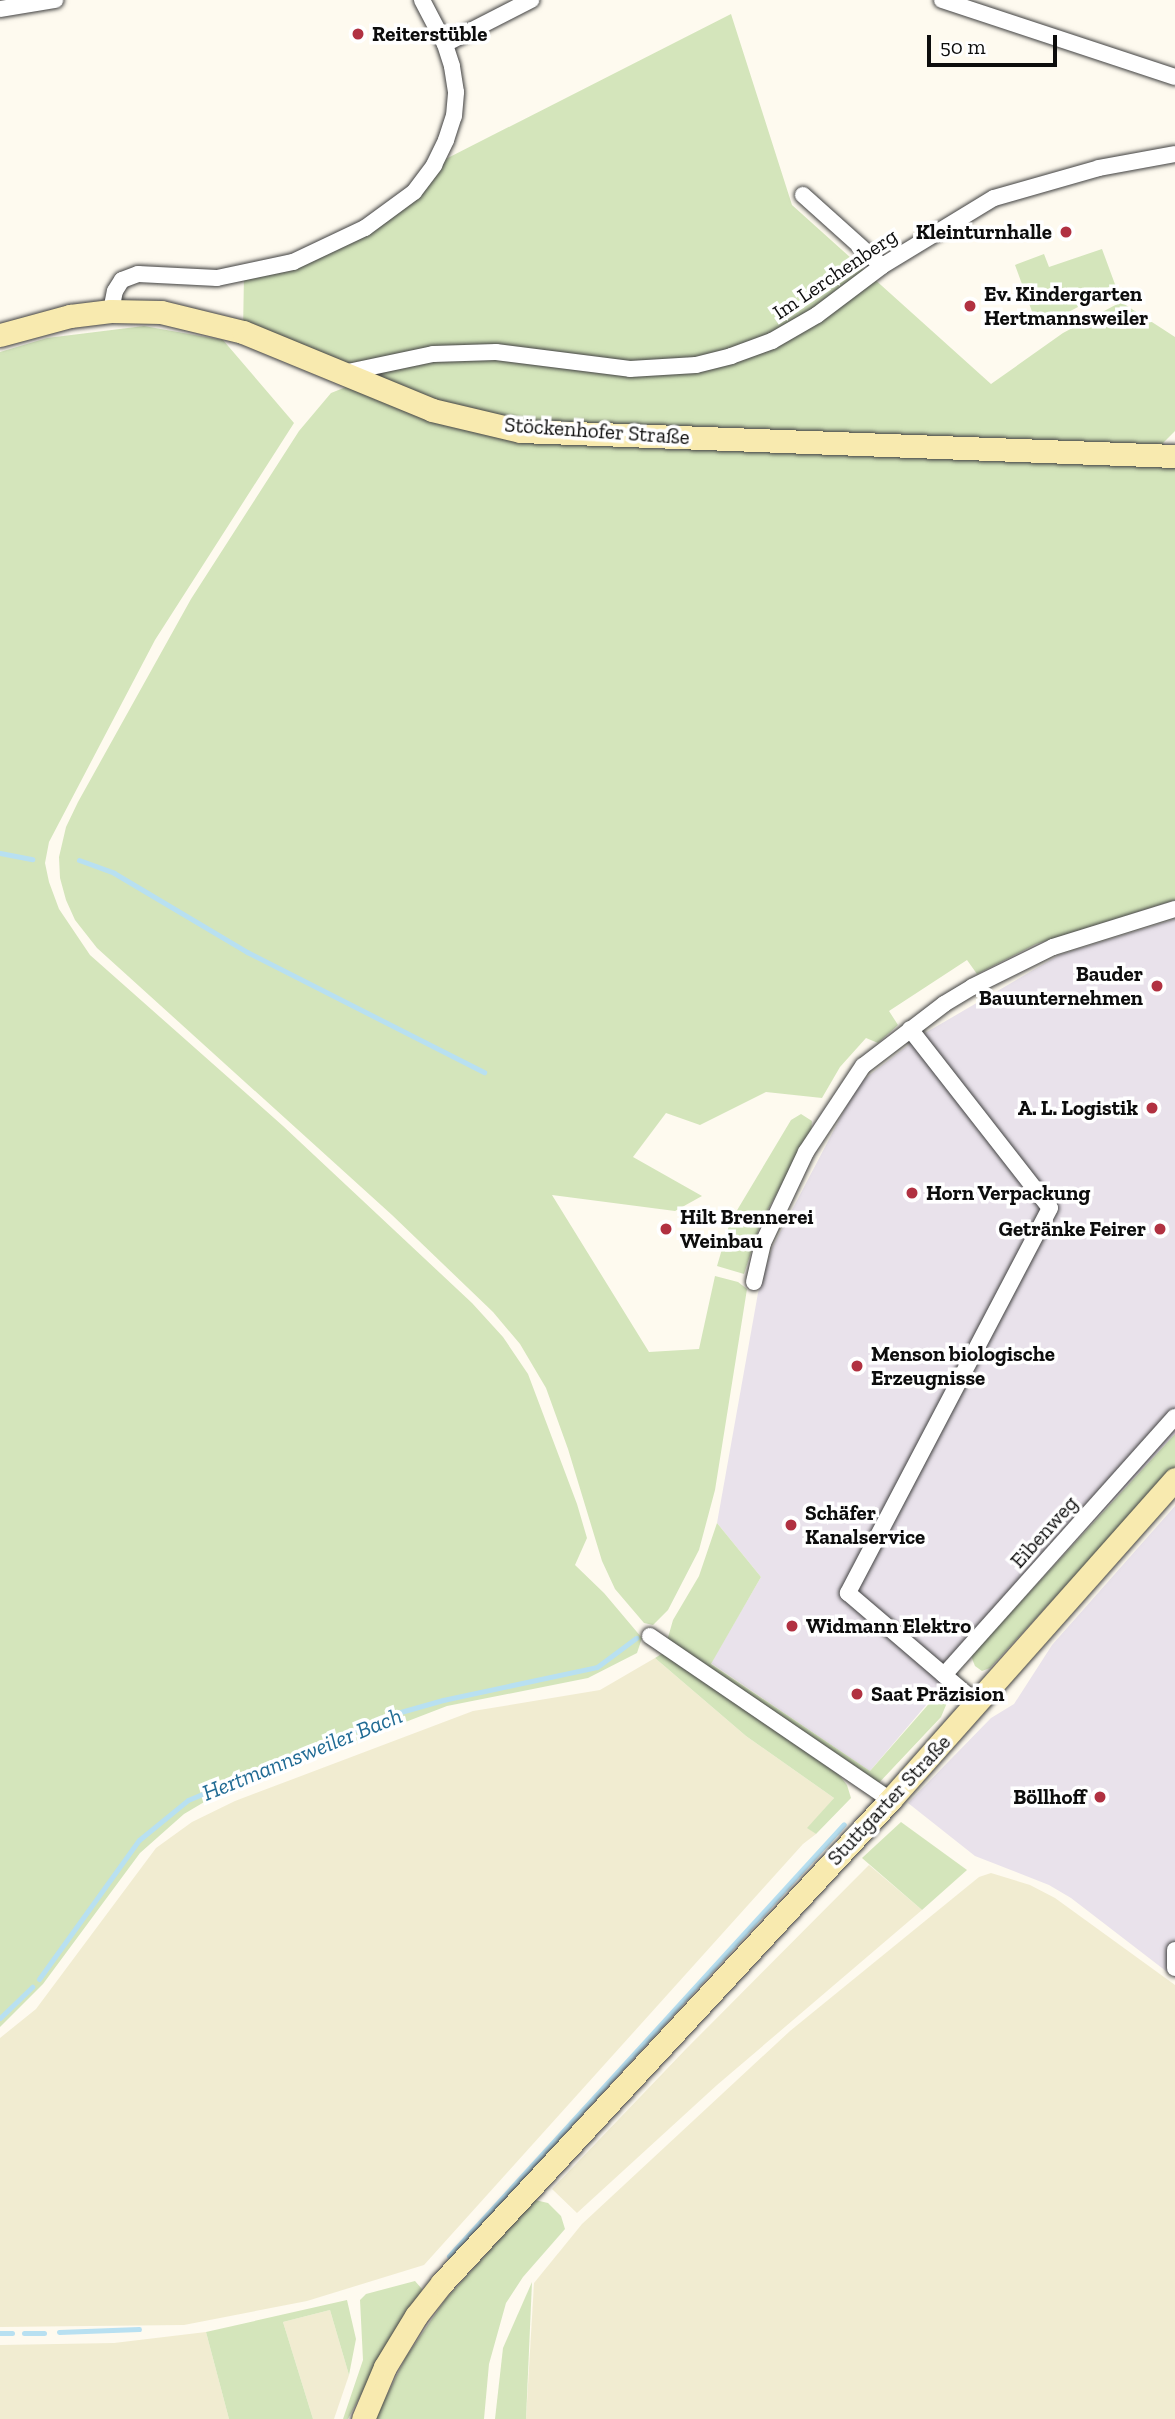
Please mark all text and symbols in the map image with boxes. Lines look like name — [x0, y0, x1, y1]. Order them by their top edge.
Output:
place label: Reiterstüble — [372, 21, 487, 47]
scale bar — [930, 21, 1060, 65]
marker: Reiterstüble — [350, 26, 366, 42]
text: 50 m — [940, 34, 986, 59]
place label: Kleinturnhalle — [916, 219, 1052, 245]
street label: Im Lerchenberg — [768, 223, 902, 325]
marker: Kleinturnhalle — [1058, 224, 1074, 240]
place label: Ev. Kindergarten Hertmannsweiler — [984, 281, 1148, 331]
marker: Ev. Kindergarten Hertmannsweiler — [962, 298, 978, 314]
street label: Stöckenhofer Straße — [503, 412, 691, 450]
place label: Bauder Bauunternehmen — [979, 961, 1143, 1011]
marker: Bauder Bauunternehmen — [1149, 978, 1165, 994]
place label: A. L. Logistik — [1018, 1095, 1138, 1121]
marker: A. L. Logistik — [1144, 1100, 1160, 1116]
place label: Horn Verpackung — [926, 1180, 1091, 1206]
marker: Horn Verpackung — [904, 1185, 920, 1201]
place label: Hilt Brennerei Weinbau — [680, 1204, 814, 1254]
place label: Getränke Feirer — [999, 1216, 1146, 1242]
marker: Hilt Brennerei Weinbau — [658, 1221, 674, 1237]
marker: Getränke Feirer — [1152, 1221, 1168, 1237]
place label: Menson biologische Erzeugnisse — [871, 1341, 1055, 1391]
marker: Menson biologische Erzeugnisse — [849, 1358, 865, 1374]
street label: Eibenweg — [1005, 1491, 1083, 1573]
place label: Schäfer Kanalservice — [805, 1500, 925, 1550]
marker: Schäfer Kanalservice — [783, 1517, 799, 1533]
place label: Widmann Elektro — [806, 1613, 971, 1639]
marker: Widmann Elektro — [784, 1618, 800, 1634]
place label: Saat Präzision — [871, 1681, 1004, 1707]
marker: Saat Präzision — [849, 1686, 865, 1702]
water label: Hertmannsweiler Bach — [198, 1701, 406, 1807]
street label: Stuttgarter Straße — [822, 1729, 956, 1871]
place label: Böllhoff — [1013, 1784, 1086, 1810]
marker: Böllhoff — [1092, 1789, 1108, 1805]

